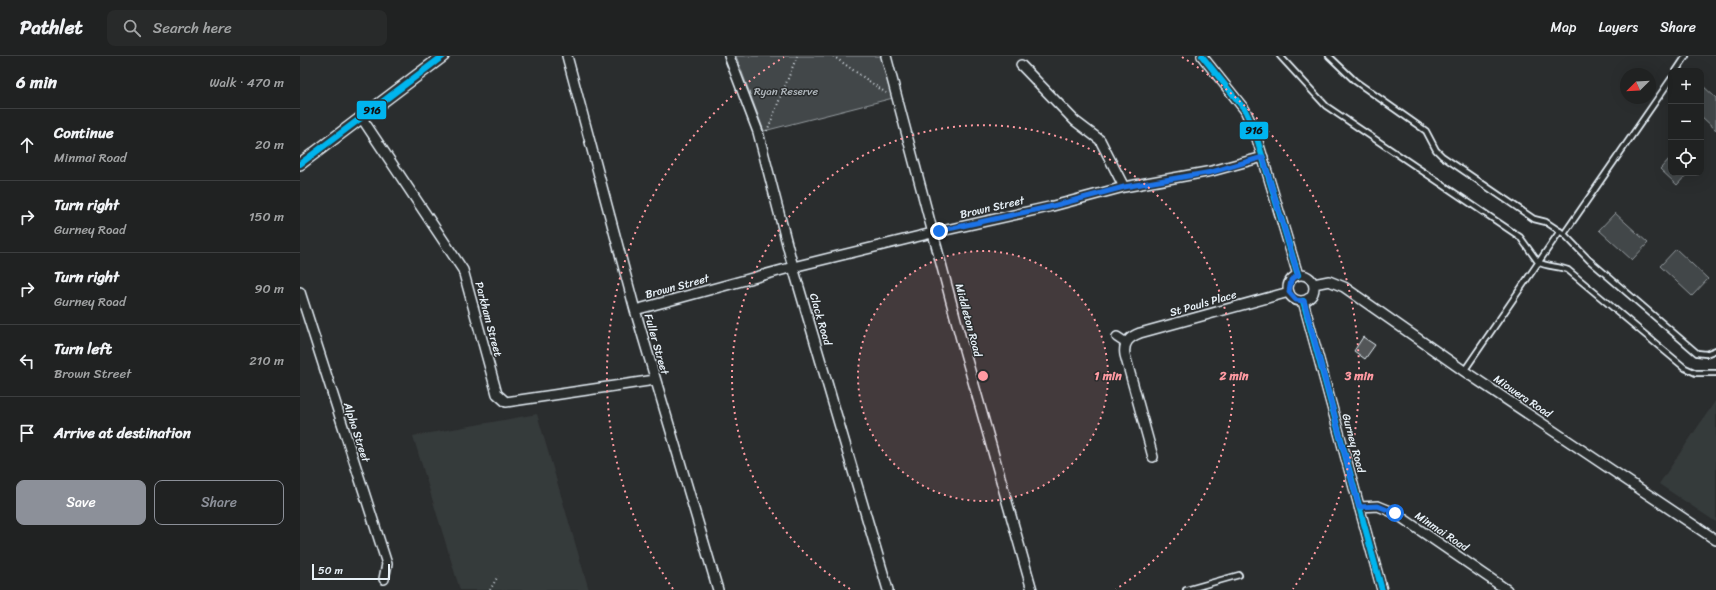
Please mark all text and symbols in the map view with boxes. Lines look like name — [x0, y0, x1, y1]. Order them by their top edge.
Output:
search box — [107, 10, 387, 46]
text: Pathlet — [20, 11, 83, 44]
text: Search here — [153, 15, 232, 41]
text: Map — [1551, 15, 1576, 40]
text: Layers — [1598, 15, 1638, 40]
text: Share — [1660, 15, 1696, 40]
icon: search — [121, 17, 143, 39]
text: 6 min — [16, 67, 57, 97]
north arrow — [1620, 68, 1656, 104]
map controls — [1668, 68, 1704, 176]
button: + — [1668, 68, 1704, 104]
text: Walk · 470 m — [209, 71, 284, 94]
park label: Ryan Reserve — [754, 82, 818, 101]
line badge: 916 — [356, 100, 387, 120]
text: 916 — [363, 101, 381, 120]
button: − — [1668, 104, 1704, 140]
text: Continue — [54, 120, 114, 146]
line badge: 916 — [1239, 121, 1269, 140]
text: 916 — [1245, 121, 1263, 140]
text: 20 m — [255, 133, 284, 156]
icon: ahead — [16, 134, 38, 156]
button: locate — [1668, 140, 1704, 176]
text: Minmai Road — [54, 146, 127, 169]
street label: Brown Street — [958, 191, 1027, 224]
text: Turn right — [54, 192, 119, 218]
text: 150 m — [249, 205, 284, 228]
icon: right — [16, 206, 38, 228]
text: Gurney Road — [54, 218, 126, 241]
route end — [930, 222, 948, 240]
text: Turn right — [54, 264, 119, 290]
street label: Brown Street — [643, 269, 712, 304]
text: 90 m — [254, 277, 284, 300]
icon: right — [16, 278, 38, 300]
street label: Parkham Street — [469, 279, 508, 359]
street label: Middleton Road — [950, 281, 988, 360]
street label: St Pauls Place — [1167, 285, 1239, 322]
text: Gurney Road — [54, 290, 126, 313]
street label: Clack Road — [804, 291, 837, 349]
street label: Fuller Street — [639, 311, 674, 377]
text: Turn left — [54, 336, 112, 362]
text: 210 m — [249, 349, 284, 372]
icon: left — [16, 350, 38, 372]
text: Brown Street — [54, 362, 131, 385]
text: 1 min — [1094, 365, 1122, 387]
text: 2 min — [1218, 365, 1249, 387]
text: 3 min — [1344, 365, 1374, 387]
centre of rings — [976, 369, 990, 383]
street label: Miowera Road — [1490, 370, 1557, 424]
street label: Alpha Street — [338, 399, 375, 465]
street label: Gurney Road — [1336, 411, 1371, 476]
text: Arrive at destination — [54, 420, 191, 446]
icon: arrive — [16, 422, 38, 444]
button: Save — [16, 480, 146, 525]
button: Share — [154, 480, 284, 525]
route start — [1386, 504, 1404, 522]
street label: Minmai Road — [1411, 506, 1473, 557]
text: 50 m — [318, 561, 343, 580]
scale bar — [312, 562, 390, 581]

